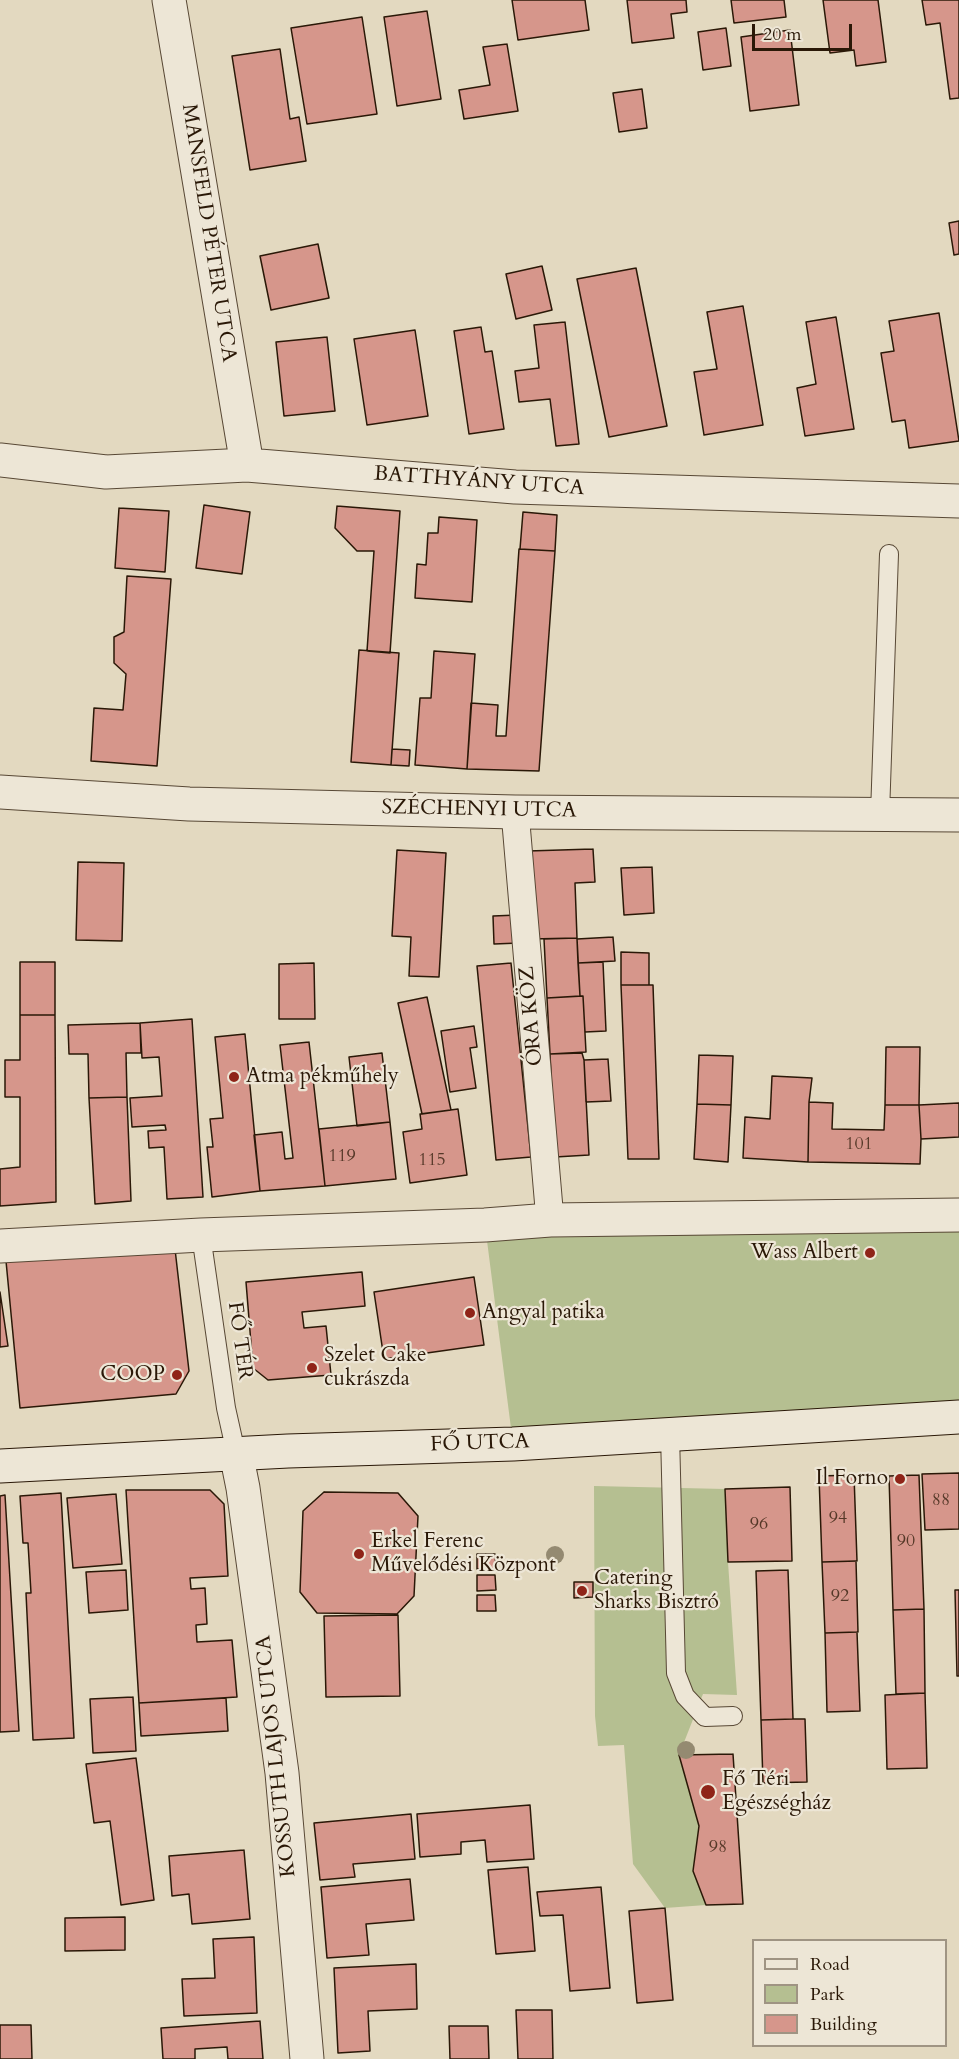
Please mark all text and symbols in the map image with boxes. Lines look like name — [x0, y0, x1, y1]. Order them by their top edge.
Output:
scale bar — [755, 12, 856, 50]
text: 20 m — [763, 22, 802, 47]
street label: MANSFELD PÉTER UTCA — [175, 102, 241, 364]
street label: BATTHYÁNY UTCA — [373, 462, 585, 502]
street label: SZÉCHENYI UTCA — [381, 796, 577, 824]
street label: ÓRA KÖZ — [515, 965, 549, 1067]
place label: Atma pékműhely — [246, 1064, 399, 1090]
marker: Atma pékműhely — [227, 1070, 241, 1084]
house number: 101 — [845, 1134, 873, 1156]
house number: 119 — [328, 1146, 356, 1168]
house number: 115 — [418, 1150, 446, 1172]
place label: Wass Albert — [751, 1240, 858, 1266]
marker: Wass Albert — [863, 1246, 877, 1260]
street label: FŐ TÉR — [221, 1300, 257, 1382]
place label: Angyal patika — [482, 1300, 605, 1326]
marker: Angyal patika — [463, 1306, 477, 1320]
place label: Szelet Cake cukrászda — [324, 1343, 426, 1393]
marker: Szelet Cake cukrászda — [305, 1361, 319, 1375]
place label: COOP — [100, 1362, 165, 1388]
marker: COOP — [170, 1368, 184, 1382]
street label: FŐ UTCA — [430, 1430, 530, 1458]
place label: Il Forno — [816, 1466, 888, 1492]
marker: Il Forno — [893, 1472, 907, 1486]
house number: 88 — [932, 1490, 950, 1512]
house number: 94 — [829, 1508, 847, 1530]
house number: 96 — [750, 1514, 768, 1536]
place label: Erkel Ferenc Művelődési Központ — [371, 1529, 556, 1579]
house number: 90 — [897, 1531, 915, 1553]
marker: Erkel Ferenc Művelődési Központ — [352, 1547, 366, 1561]
place label: Catering Sharks Bisztró — [594, 1566, 719, 1616]
marker: Catering Sharks Bisztró — [575, 1584, 589, 1598]
house number: 92 — [831, 1586, 849, 1608]
street label: KOSSUTH LAJOS UTCA — [252, 1634, 302, 1878]
place label: Fő Téri Egészségház — [722, 1767, 831, 1817]
marker: Fő Téri Egészségház — [699, 1783, 717, 1801]
house number: 98 — [709, 1837, 727, 1859]
legend — [752, 1939, 947, 2047]
text: Road — [810, 1952, 850, 1977]
text: Park — [810, 1982, 845, 2007]
text: Building — [810, 2012, 877, 2037]

